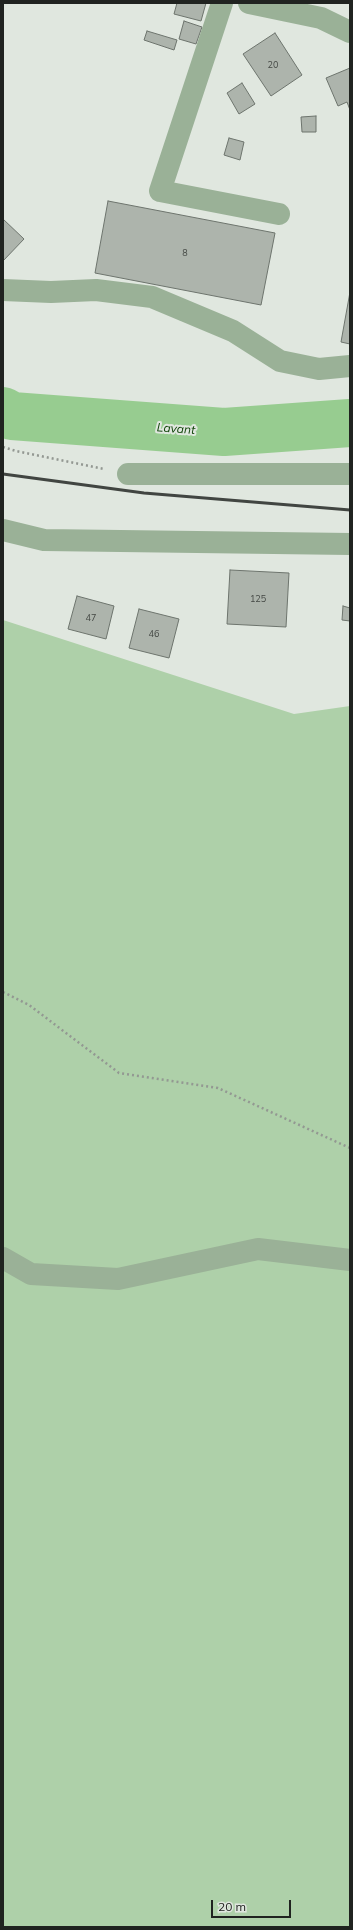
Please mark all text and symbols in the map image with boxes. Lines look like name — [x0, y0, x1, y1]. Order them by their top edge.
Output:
house number: 20 — [268, 60, 278, 70]
house number: 8 — [182, 248, 188, 258]
water label: Lavant — [156, 420, 196, 438]
house number: 125 — [250, 594, 266, 604]
house number: 47 — [86, 613, 96, 623]
house number: 46 — [149, 629, 159, 639]
scale bar — [213, 1892, 293, 1918]
text: 20 m — [218, 1899, 246, 1914]

